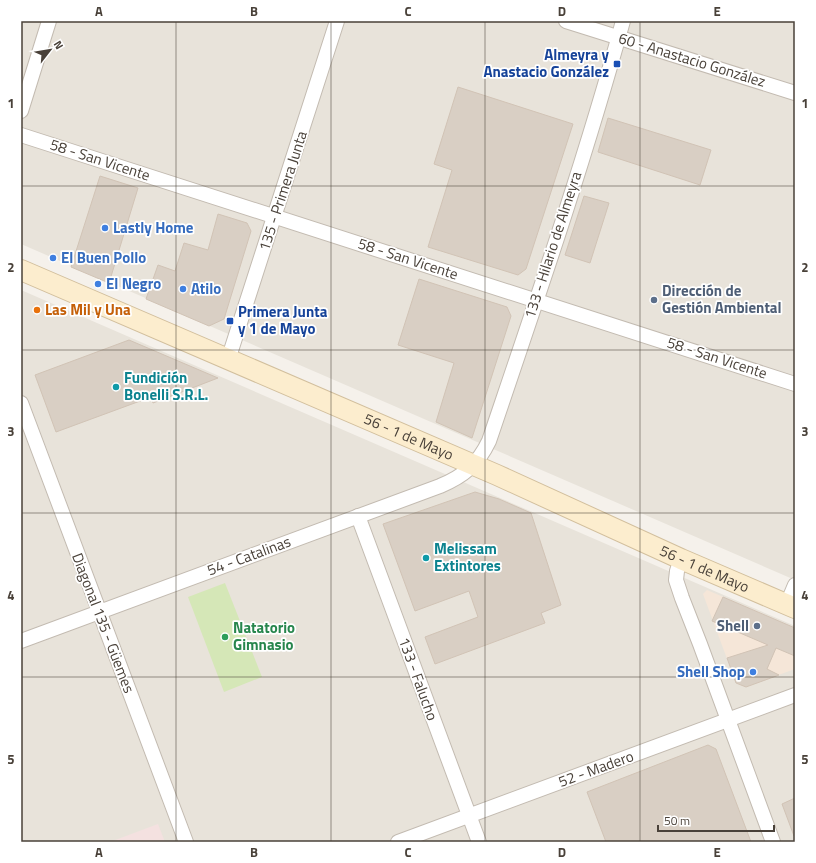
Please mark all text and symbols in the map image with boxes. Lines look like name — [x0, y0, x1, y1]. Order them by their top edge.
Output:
text: A — [95, 1, 103, 21]
text: B — [250, 1, 258, 21]
text: C — [404, 1, 412, 21]
text: D — [558, 1, 566, 21]
text: E — [713, 1, 721, 21]
street label: 60 - Anastacio González — [616, 26, 769, 93]
north arrow — [30, 30, 70, 70]
text: N — [50, 37, 67, 52]
place label: Almeyra y Anastacio González — [484, 43, 609, 83]
marker: Almeyra y Anastacio González — [612, 59, 622, 69]
text: 1 — [7, 93, 15, 113]
text: 1 — [801, 93, 809, 113]
street label: 135 - Primera Junta — [252, 127, 313, 254]
street label: 58 - San Vicente — [47, 133, 153, 187]
street label: 133 - Hilario de Almeyra — [518, 168, 587, 321]
place label: Lastly Home — [113, 216, 194, 239]
marker: Lastly Home — [100, 223, 110, 233]
street label: 58 - San Vicente — [355, 232, 461, 286]
place label: El Buen Pollo — [61, 246, 146, 269]
marker: El Buen Pollo — [48, 253, 58, 263]
text: 2 — [7, 257, 15, 277]
text: 2 — [801, 257, 809, 277]
place label: El Negro — [106, 272, 161, 295]
place label: Atilo — [191, 277, 221, 300]
marker: El Negro — [93, 279, 103, 289]
place label: Dirección de Gestión Ambiental — [662, 279, 782, 319]
marker: Atilo — [178, 284, 188, 294]
marker: Dirección de Gestión Ambiental — [649, 295, 659, 305]
place label: Las Mil y Una — [45, 298, 131, 321]
place label: Primera Junta y 1 de Mayo — [238, 300, 328, 340]
marker: Las Mil y Una — [32, 305, 42, 315]
marker: Primera Junta y 1 de Mayo — [225, 316, 235, 326]
street label: 58 - San Vicente — [664, 331, 770, 385]
place label: Fundición Bonelli S.R.L. — [124, 366, 208, 406]
marker: Fundición Bonelli S.R.L. — [111, 382, 121, 392]
street label: 56 - 1 de Mayo — [360, 407, 457, 466]
text: 3 — [7, 421, 15, 441]
text: 3 — [801, 421, 809, 441]
street label: 54 - Catalinas — [204, 530, 294, 581]
place label: Melissam Extintores — [434, 537, 501, 577]
street label: 56 - 1 de Mayo — [656, 539, 753, 598]
street label: Diagonal 135 - Güemes — [66, 549, 141, 696]
marker: Melissam Extintores — [421, 553, 431, 563]
text: 4 — [7, 585, 15, 605]
text: 4 — [801, 585, 809, 605]
place label: Shell — [717, 614, 749, 637]
place label: Natatorio Gimnasio — [233, 616, 295, 656]
marker: Shell — [752, 621, 762, 631]
marker: Natatorio Gimnasio — [220, 632, 230, 642]
street label: 133 - Falucho — [393, 634, 444, 724]
place label: Shell Shop — [677, 660, 745, 683]
marker: Shell Shop — [748, 667, 758, 677]
street label: 52 - Madero — [555, 744, 637, 793]
text: 5 — [7, 749, 15, 769]
text: 5 — [801, 749, 809, 769]
scale bar — [658, 807, 774, 833]
text: 50 m — [664, 811, 690, 830]
text: A — [95, 842, 103, 862]
text: B — [250, 842, 258, 862]
text: C — [404, 842, 412, 862]
text: D — [558, 842, 566, 862]
text: E — [713, 842, 721, 862]

